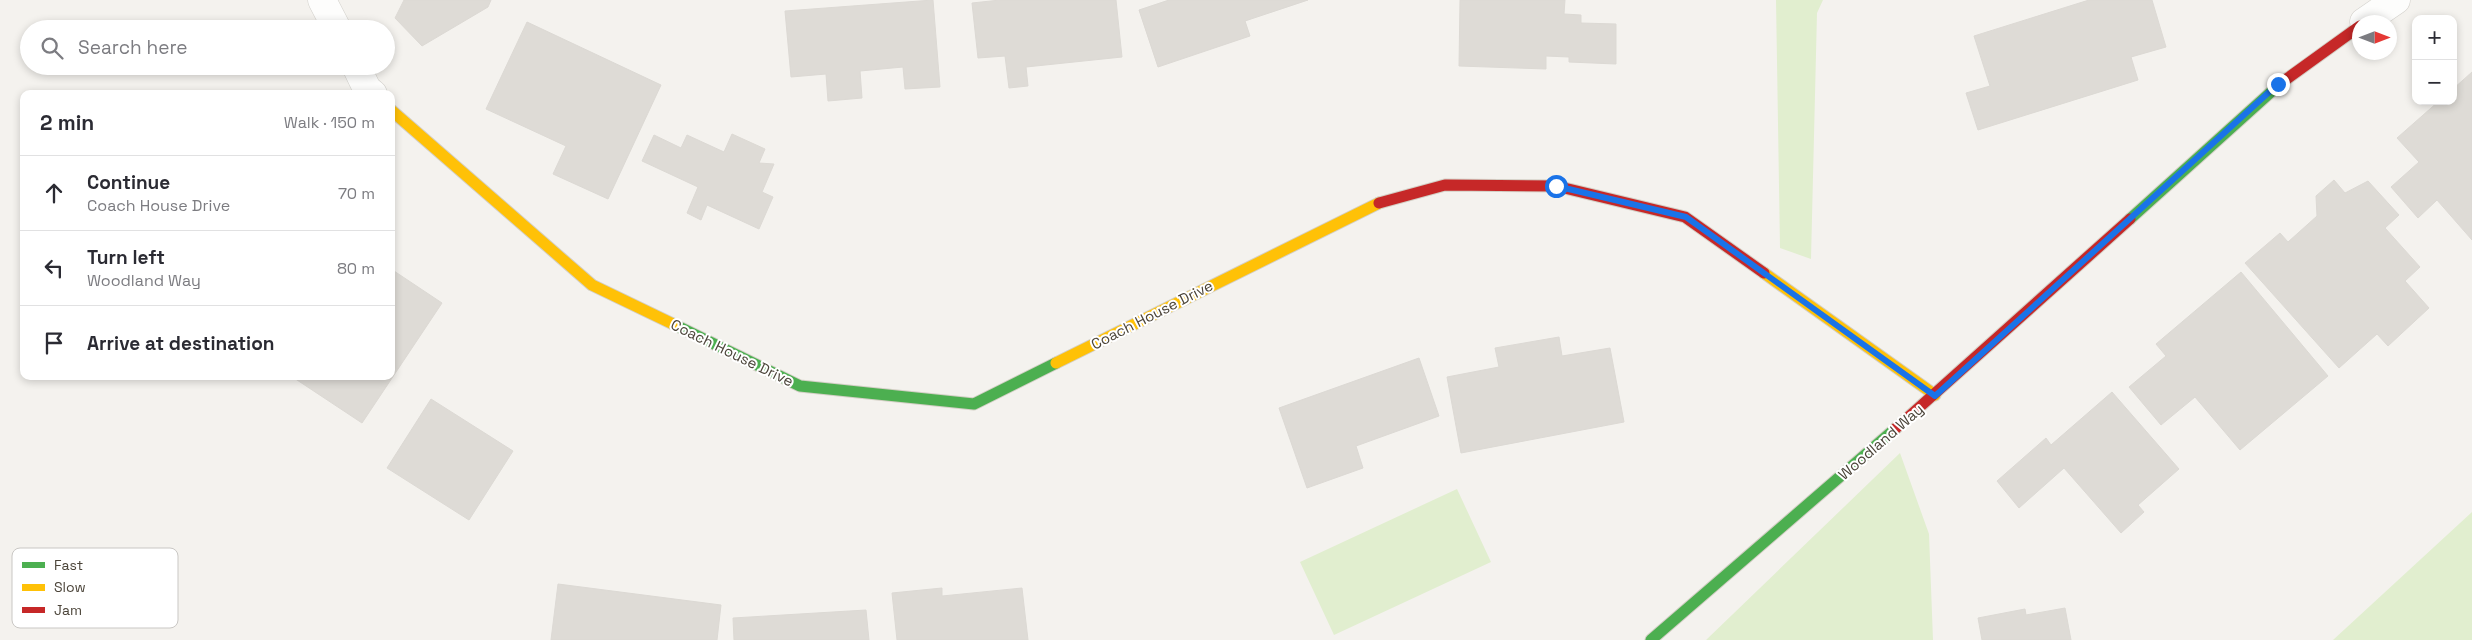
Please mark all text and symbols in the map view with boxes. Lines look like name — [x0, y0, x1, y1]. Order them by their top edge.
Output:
north arrow — [2352, 15, 2397, 60]
map controls — [2412, 15, 2457, 105]
button: + — [2412, 15, 2457, 60]
search box — [20, 20, 395, 75]
icon: search — [38, 34, 66, 62]
text: Search here — [78, 35, 188, 60]
button: − — [2412, 60, 2457, 105]
route end — [2267, 73, 2290, 96]
text: 2 min — [40, 109, 94, 136]
text: Walk · 150 m — [284, 112, 375, 133]
text: Continue — [87, 170, 170, 195]
route start — [1545, 175, 1568, 198]
icon: ahead — [40, 179, 68, 207]
text: 70 m — [338, 183, 375, 204]
text: Coach House Drive — [87, 195, 230, 216]
text: Turn left — [87, 245, 165, 270]
icon: left — [40, 254, 68, 282]
text: 80 m — [337, 258, 375, 279]
text: Woodland Way — [87, 270, 201, 291]
street label: Coach House Drive — [1088, 276, 1216, 353]
street label: Coach House Drive — [668, 315, 797, 391]
icon: arrive — [40, 329, 68, 357]
text: Arrive at destination — [87, 331, 275, 356]
street label: Woodland Way — [1834, 399, 1927, 484]
legend — [12, 548, 178, 628]
text: Fast — [54, 556, 83, 574]
text: Slow — [54, 578, 86, 596]
text: Jam — [54, 601, 82, 619]

